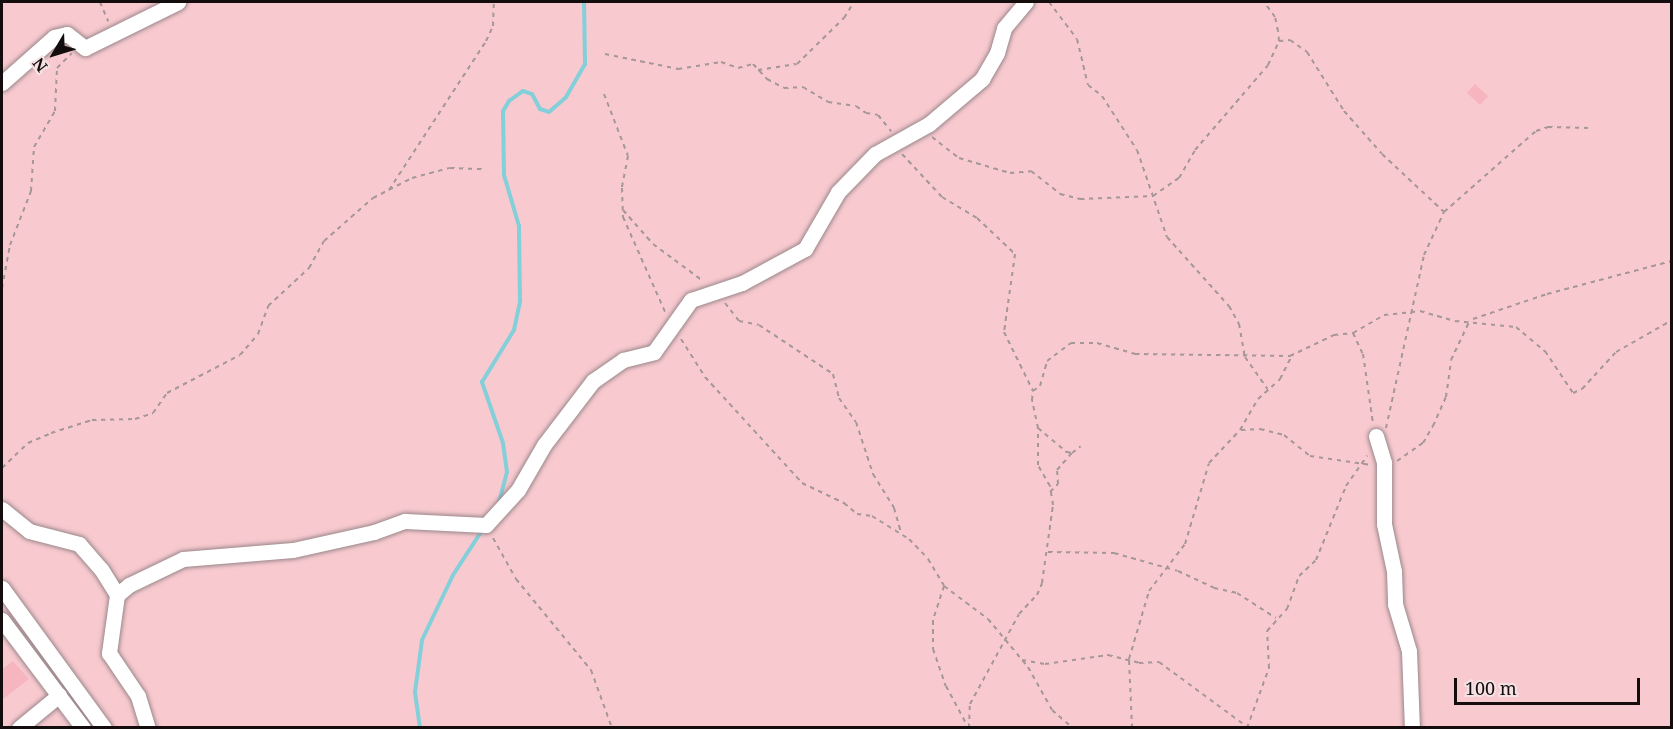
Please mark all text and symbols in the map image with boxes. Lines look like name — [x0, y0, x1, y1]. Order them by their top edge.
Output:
north arrow — [24, 24, 84, 84]
text: N — [27, 53, 52, 77]
scale bar — [1457, 666, 1643, 704]
text: 100 m — [1465, 676, 1517, 700]

